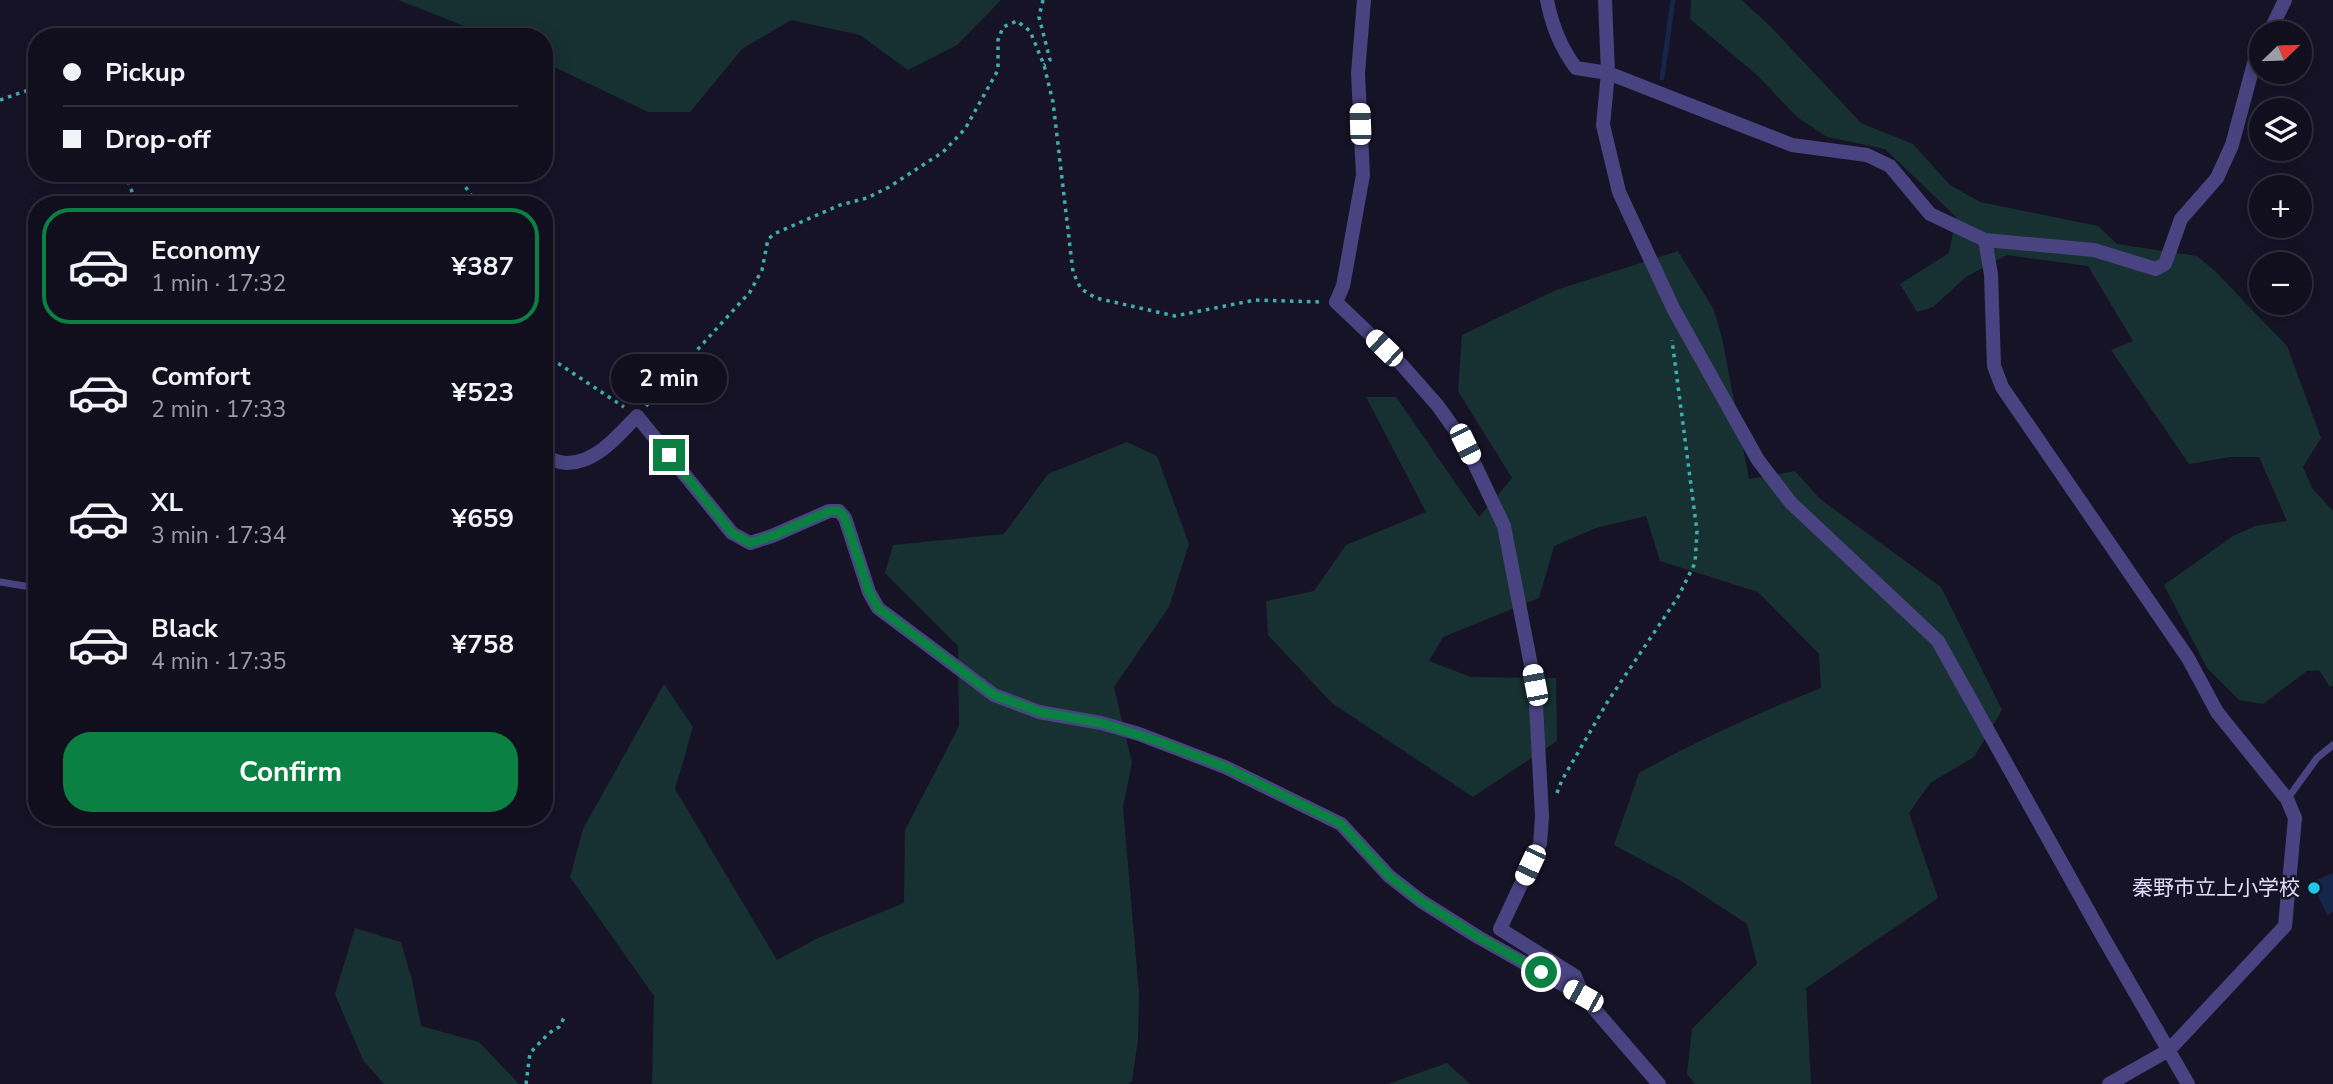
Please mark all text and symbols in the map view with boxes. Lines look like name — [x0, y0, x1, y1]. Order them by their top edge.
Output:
north arrow — [2249, 21, 2312, 84]
map controls — [2249, 21, 2312, 315]
text: Pickup — [105, 55, 185, 90]
button: layers — [2249, 98, 2312, 161]
car — [1349, 103, 1372, 145]
text: Drop-off — [105, 122, 211, 157]
button: + — [2249, 175, 2312, 238]
text: Economy — [151, 233, 260, 268]
icon: car — [67, 235, 130, 298]
text: ¥387 — [452, 249, 514, 284]
button: − — [2249, 252, 2312, 315]
text: 1 min · 17:32 — [151, 268, 286, 299]
car — [1362, 326, 1407, 370]
callout: 2 min — [611, 354, 727, 402]
text: Comfort — [151, 359, 251, 394]
icon: car — [67, 361, 130, 424]
text: 2 min — [639, 363, 699, 394]
text: ¥523 — [452, 375, 514, 410]
text: 2 min · 17:33 — [151, 394, 286, 425]
car — [1447, 421, 1484, 467]
route end — [653, 439, 685, 471]
text: XL — [151, 485, 183, 520]
icon: car — [67, 487, 130, 550]
text: ¥659 — [452, 501, 514, 536]
text: 3 min · 17:34 — [151, 520, 286, 551]
text: Black — [151, 611, 218, 646]
icon: car — [67, 613, 130, 676]
text: ¥758 — [452, 627, 514, 662]
text: 4 min · 17:35 — [151, 646, 286, 677]
car — [1521, 662, 1550, 708]
button: Confirm — [63, 732, 518, 812]
car — [1512, 842, 1549, 888]
place label: 秦野市立上小学校 — [2132, 874, 2300, 902]
marker: 秦野市立上小学校 — [2306, 880, 2322, 896]
route start — [1525, 956, 1557, 988]
car — [1560, 977, 1607, 1015]

